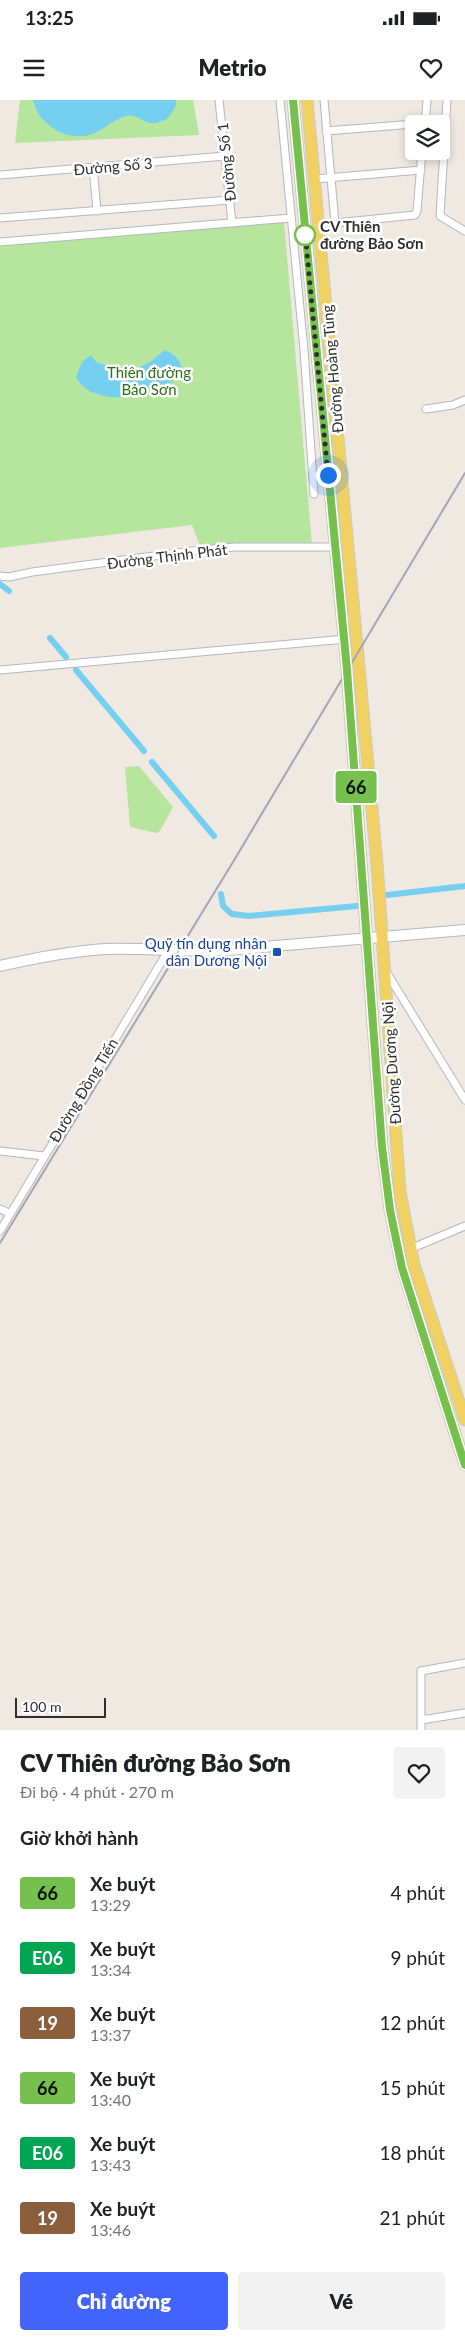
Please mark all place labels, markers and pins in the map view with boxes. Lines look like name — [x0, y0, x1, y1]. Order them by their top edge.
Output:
place label: CV Thiên đường Bảo Sơn — [320, 217, 423, 252]
marker: CV Thiên đường Bảo Sơn — [294, 224, 316, 246]
place label: Quỹ tín dụng nhân dân Dương Nội — [145, 934, 267, 969]
marker: Quỹ tín dụng nhân dân Dương Nội — [271, 946, 283, 958]

